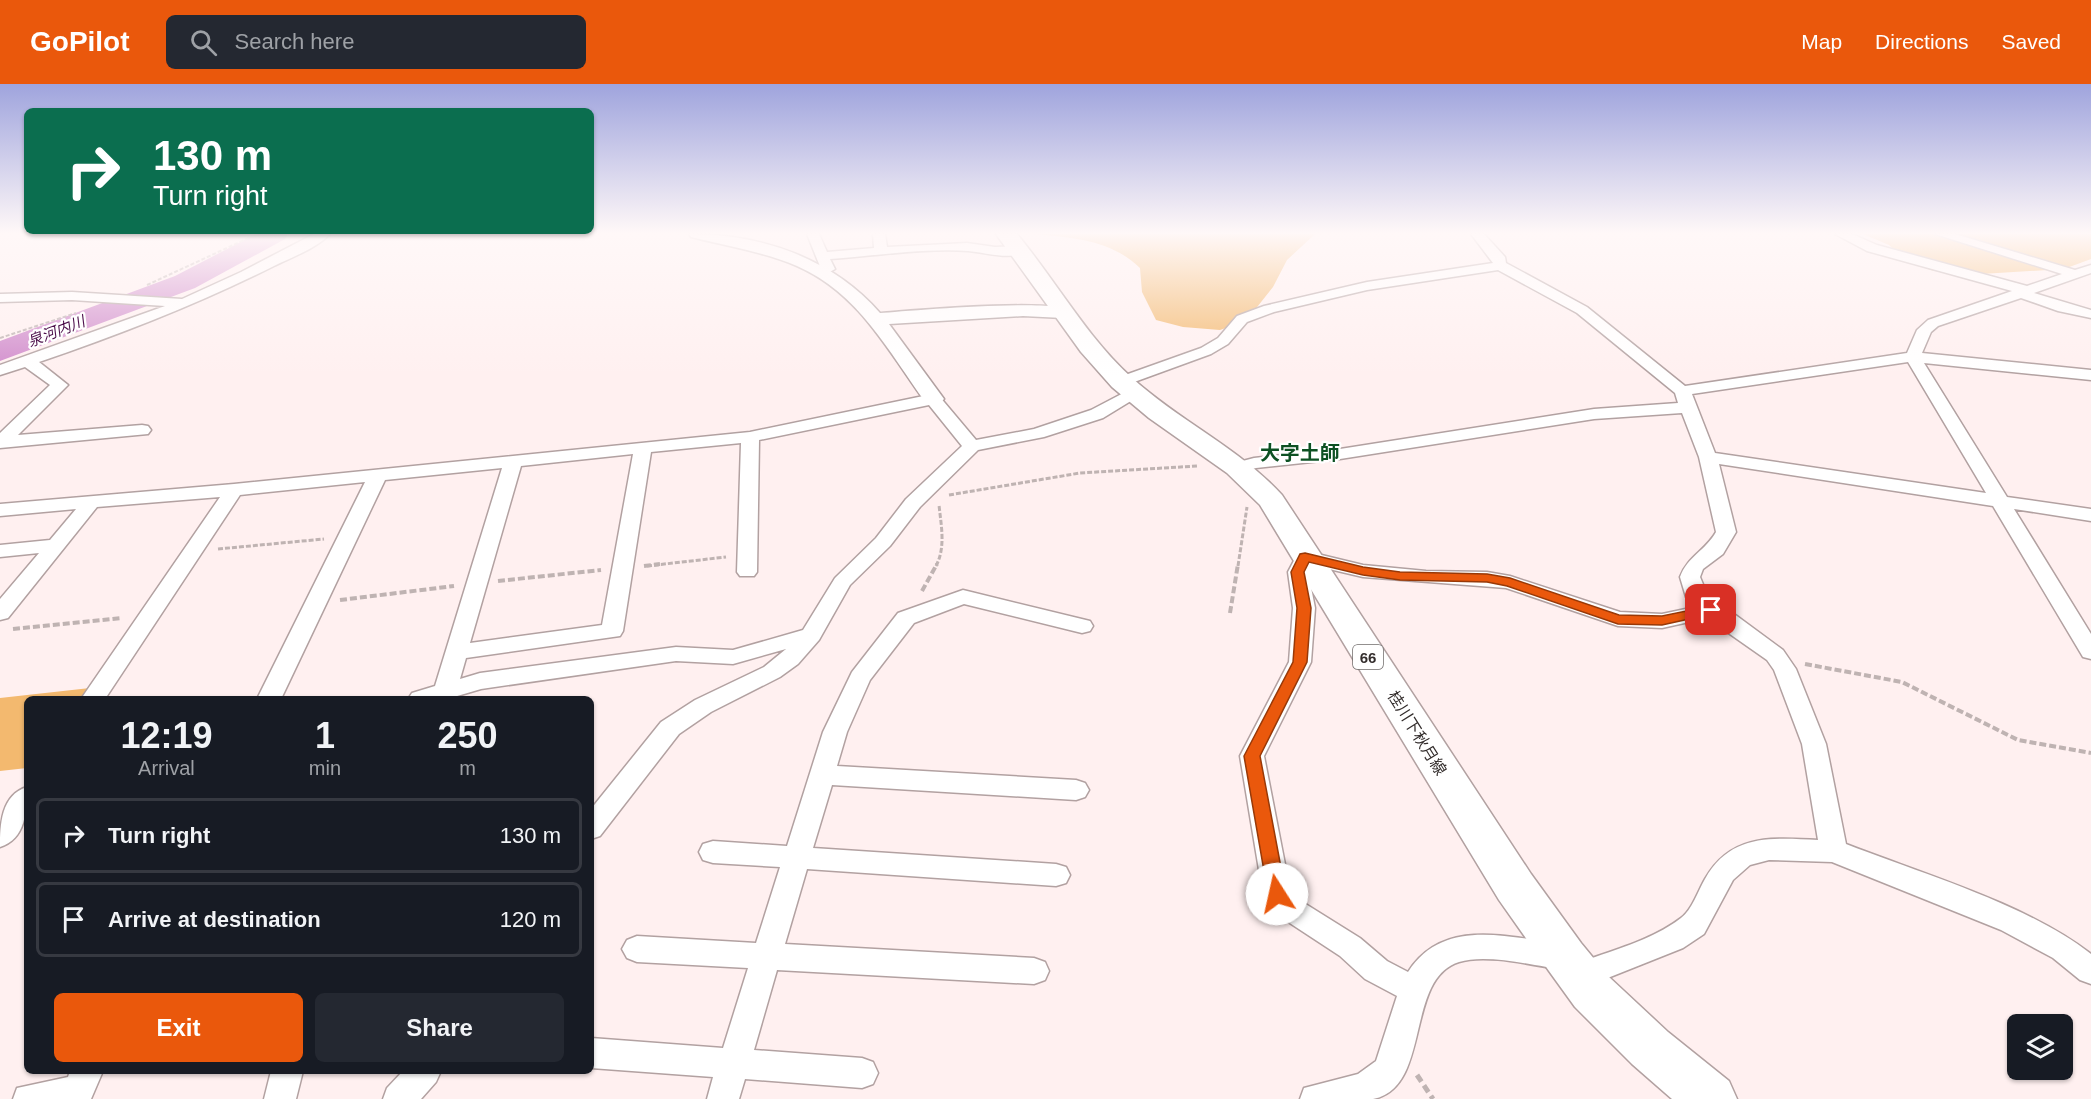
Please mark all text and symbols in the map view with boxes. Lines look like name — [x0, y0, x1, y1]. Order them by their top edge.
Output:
search box — [166, 15, 586, 69]
text: GoPilot — [30, 26, 130, 57]
icon: search — [187, 26, 220, 59]
text: Search here — [235, 29, 354, 54]
text: Map — [1801, 30, 1842, 53]
text: Directions — [1875, 30, 1968, 53]
text: Saved — [2001, 30, 2061, 53]
icon: right — [54, 132, 132, 210]
text: 130 m — [153, 132, 272, 179]
text: Turn right — [153, 181, 268, 211]
water label: 泉河内川 — [25, 312, 89, 350]
district label: 大字土師 — [1260, 442, 1340, 464]
pin — [1685, 584, 1736, 635]
icon: arrive — [1694, 593, 1727, 626]
road number: 66 — [1353, 645, 1383, 669]
street label: 桂川下秋月線 — [1384, 688, 1450, 778]
text: 12:19 — [120, 715, 212, 756]
text: 1 — [315, 715, 335, 756]
text: 250 — [437, 715, 498, 756]
text: Arrival — [138, 757, 195, 779]
text: min — [309, 757, 341, 779]
text: m — [459, 757, 476, 779]
icon: right — [57, 819, 90, 852]
text: Turn right — [108, 823, 210, 848]
text: 130 m — [500, 823, 561, 848]
position arrow — [1245, 862, 1309, 926]
icon: arrive — [57, 903, 90, 936]
text: Arrive at destination — [108, 907, 321, 932]
text: 120 m — [500, 907, 561, 932]
button: Exit — [54, 993, 303, 1062]
button: Share — [315, 993, 564, 1062]
map controls — [2007, 1014, 2073, 1080]
button: layers — [2007, 1014, 2073, 1080]

